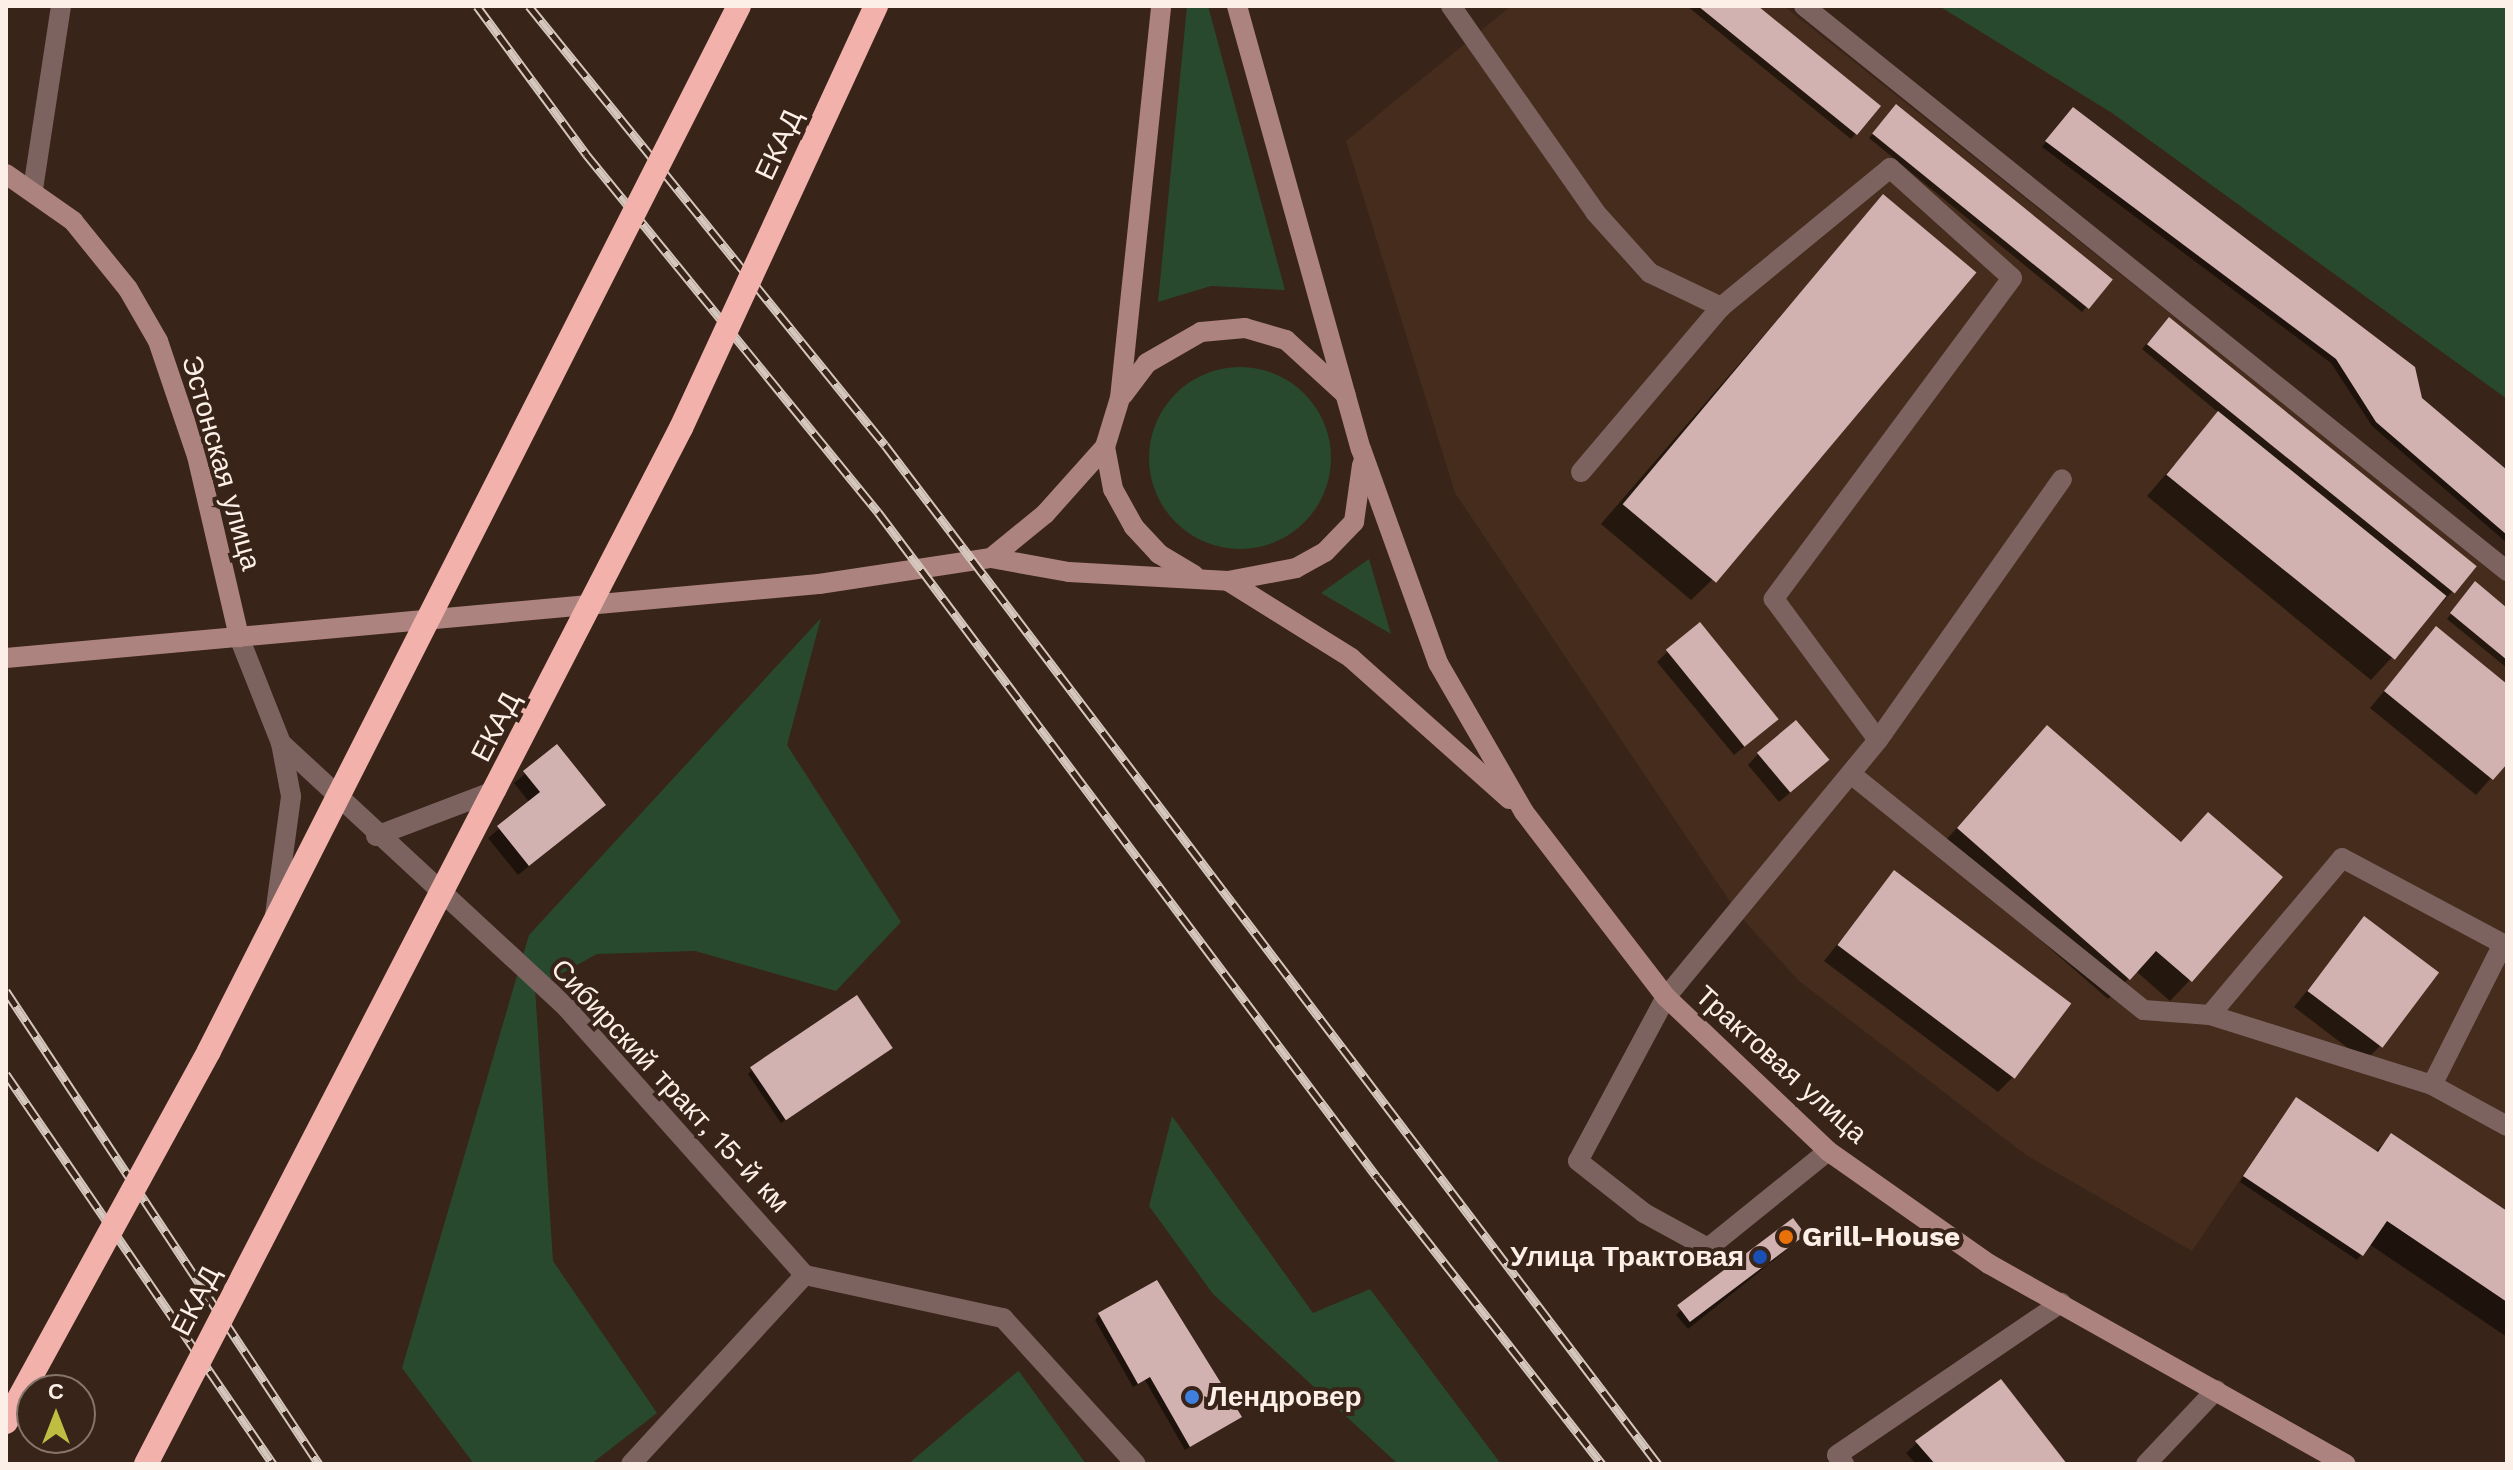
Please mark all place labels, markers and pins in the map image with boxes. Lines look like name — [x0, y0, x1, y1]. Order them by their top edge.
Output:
place label: Grill-House — [1802, 1220, 1960, 1254]
marker: Grill-House — [1777, 1228, 1795, 1246]
place label: Улица Трактовая — [1510, 1240, 1744, 1274]
marker: Улица Трактовая — [1751, 1248, 1769, 1266]
place label: Лендровер — [1208, 1380, 1362, 1414]
marker: Лендровер — [1183, 1388, 1201, 1406]

